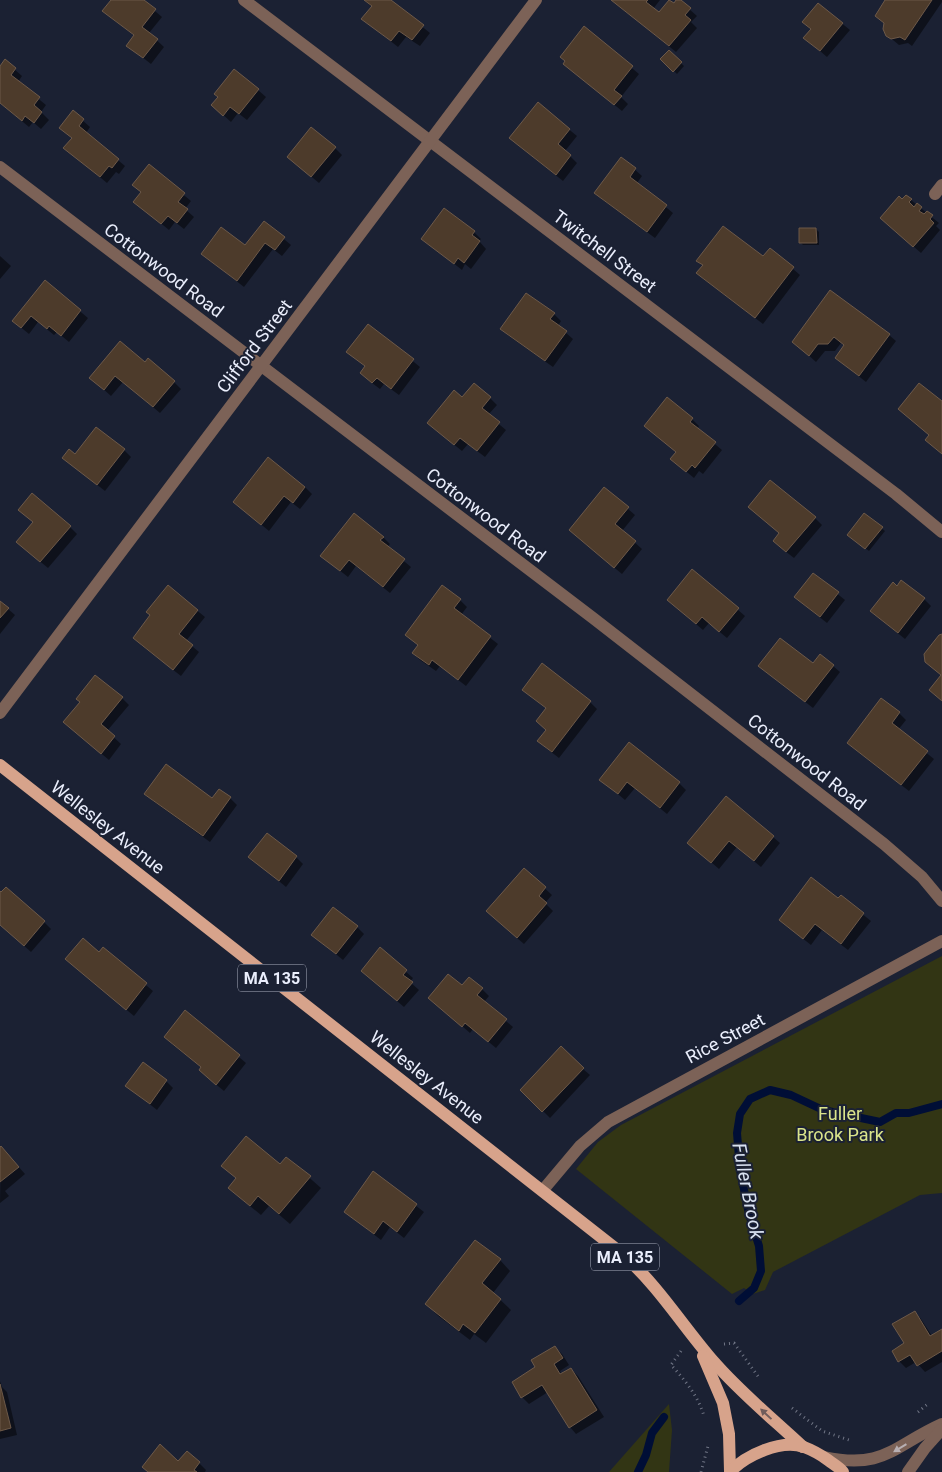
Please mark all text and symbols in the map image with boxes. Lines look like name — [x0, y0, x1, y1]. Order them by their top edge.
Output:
street label: Twitchell Street — [549, 205, 661, 297]
street label: Cottonwood Road — [100, 218, 228, 322]
street label: Clifford Street — [212, 295, 296, 397]
street label: Cottonwood Road — [422, 463, 550, 567]
street label: Cottonwood Road — [744, 709, 870, 815]
street label: Wellesley Avenue — [47, 776, 169, 878]
road number: MA 135 — [238, 964, 306, 991]
street label: Rice Street — [682, 1008, 768, 1068]
street label: Wellesley Avenue — [366, 1026, 488, 1128]
park label: Fuller Brook Park — [796, 1103, 885, 1145]
water label: Fuller Brook — [727, 1141, 769, 1242]
road number: MA 135 — [591, 1244, 659, 1270]
one-way arrow — [761, 1408, 773, 1420]
one-way arrow — [893, 1444, 906, 1453]

